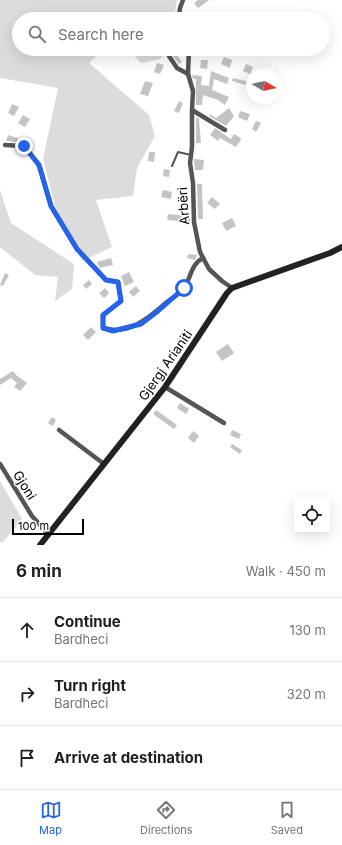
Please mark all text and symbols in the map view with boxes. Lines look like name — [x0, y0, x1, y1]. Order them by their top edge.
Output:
search box — [12, 12, 330, 56]
icon: search — [26, 23, 48, 45]
text: Search here — [58, 25, 144, 44]
north arrow — [246, 68, 282, 104]
route end — [15, 137, 33, 155]
street label: Arbëri — [174, 187, 192, 225]
route start — [175, 279, 193, 297]
street label: Gjergj Arianiti — [135, 327, 195, 403]
street label: Gjoni — [10, 467, 40, 503]
map controls — [294, 497, 330, 533]
button: locate — [294, 497, 330, 533]
scale bar — [12, 517, 84, 536]
text: 100 m — [18, 519, 49, 533]
text: 6 min — [16, 561, 62, 581]
text: Walk · 450 m — [246, 563, 326, 579]
text: Continue — [54, 612, 121, 631]
icon: ahead — [16, 619, 38, 641]
text: 130 m — [289, 622, 326, 638]
text: Bardheci — [54, 631, 108, 647]
text: Turn right — [54, 676, 126, 695]
icon: right — [16, 683, 38, 705]
text: 320 m — [287, 686, 326, 702]
text: Bardheci — [54, 695, 108, 711]
icon: arrive — [16, 747, 38, 769]
text: Arrive at destination — [54, 748, 203, 767]
tab: Map — [39, 799, 62, 837]
tab: Directions — [140, 799, 193, 837]
tab: Saved — [271, 799, 303, 837]

